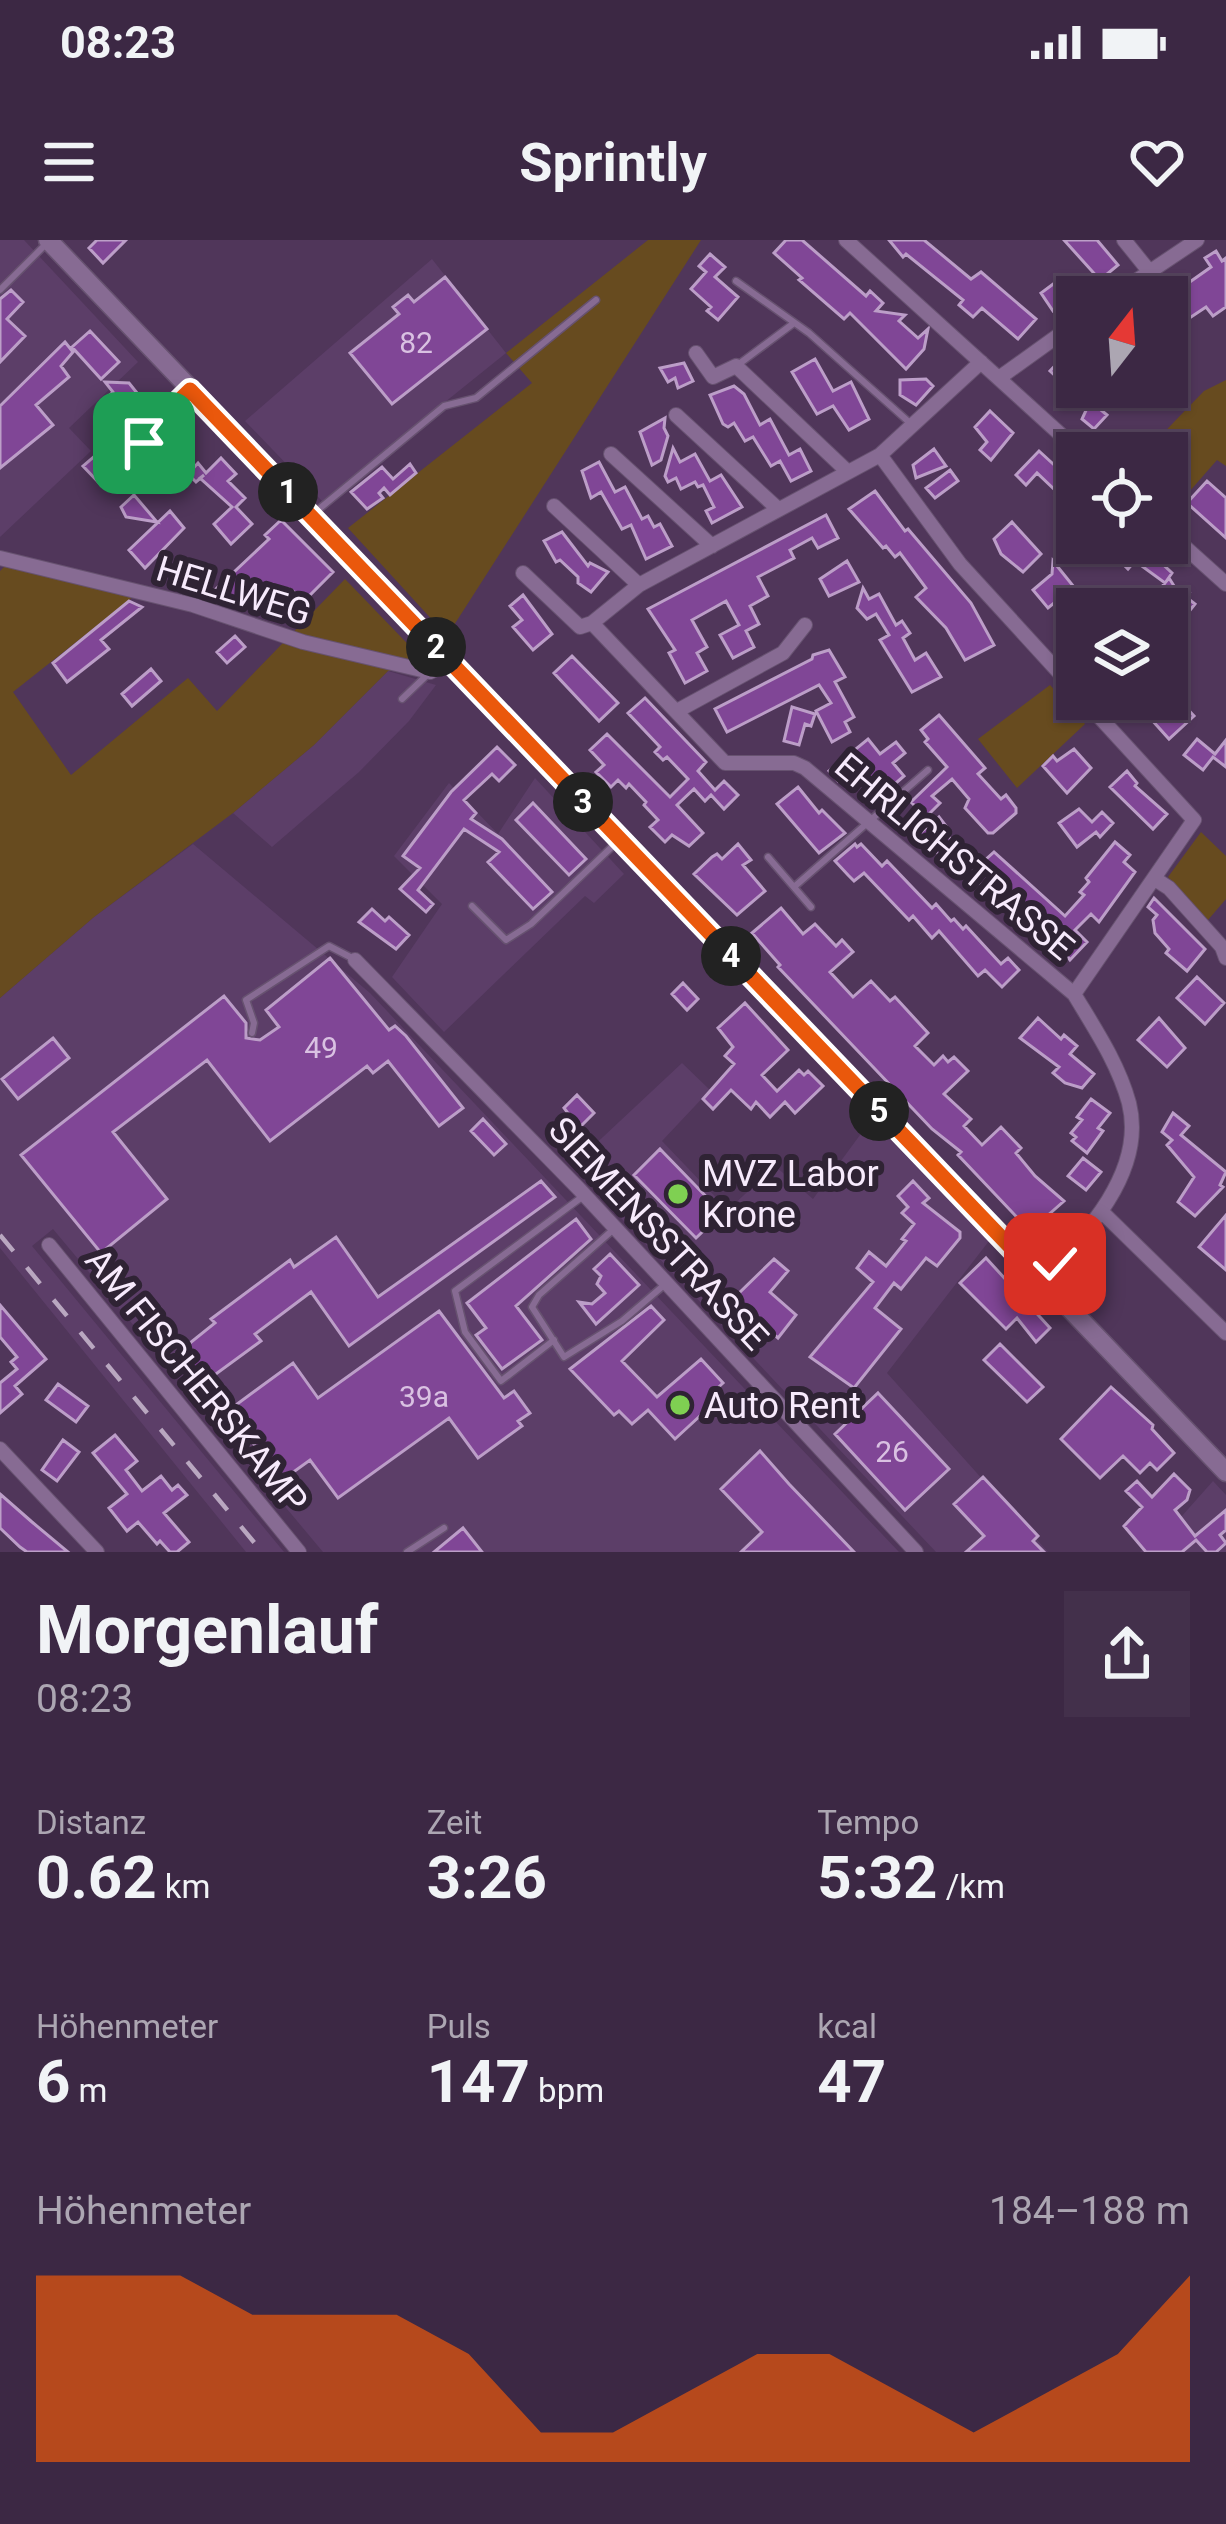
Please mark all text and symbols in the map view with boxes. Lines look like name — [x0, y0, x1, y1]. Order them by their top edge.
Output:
text: 08:23 — [60, 16, 176, 69]
icon: menu — [36, 129, 102, 195]
icon: heart — [1124, 129, 1190, 195]
text: Sprintly — [519, 131, 707, 194]
north arrow — [1056, 276, 1188, 408]
map controls — [1056, 276, 1188, 720]
house number: 82 — [399, 325, 433, 360]
pin — [93, 392, 195, 494]
icon: arrive — [111, 410, 177, 476]
button: locate — [1056, 432, 1188, 564]
pin: 1 — [258, 462, 318, 522]
text: 1 — [279, 472, 297, 511]
street label: HELLWEG — [151, 548, 316, 634]
button: layers — [1056, 588, 1188, 720]
pin: 2 — [406, 617, 466, 677]
text: 2 — [427, 627, 445, 666]
street label: EHRLICHSTRASSE — [827, 745, 1082, 969]
pin: 3 — [553, 772, 613, 832]
text: 3 — [574, 782, 592, 821]
pin: 4 — [701, 926, 761, 986]
text: 4 — [722, 936, 740, 975]
house number: 49 — [304, 1030, 338, 1065]
pin: 5 — [849, 1081, 909, 1141]
text: 5 — [870, 1091, 888, 1130]
street label: SIEMENSSTRASSE — [540, 1109, 777, 1359]
place label: MVZ Labor Krone — [702, 1153, 879, 1236]
marker: MVZ Labor Krone — [665, 1181, 691, 1207]
pin — [1004, 1213, 1106, 1315]
icon: check — [1022, 1231, 1088, 1297]
street label: AM FISCHERSKAMP — [77, 1240, 316, 1521]
house number: 39a — [399, 1379, 449, 1414]
place label: Auto Rent — [704, 1385, 861, 1427]
marker: Auto Rent — [667, 1392, 693, 1418]
house number: 26 — [875, 1434, 909, 1469]
button: share — [1064, 1591, 1190, 1717]
text: Morgenlauf — [36, 1592, 378, 1669]
text: 08:23 — [36, 1676, 133, 1722]
text: Distanz — [36, 1803, 146, 1842]
text: Zeit — [427, 1803, 482, 1842]
text: Tempo — [817, 1803, 919, 1842]
text: 0.62 — [36, 1842, 157, 1913]
text: 3:26 — [427, 1842, 547, 1913]
text: 5:32 — [817, 1842, 938, 1913]
text: km — [157, 1867, 211, 1906]
text: /km — [938, 1867, 1005, 1906]
text: Höhenmeter — [36, 2007, 218, 2046]
text: Puls — [427, 2007, 491, 2046]
text: kcal — [817, 2007, 877, 2046]
text: 6 — [36, 2046, 70, 2117]
text: 147 — [427, 2046, 530, 2117]
text: 47 — [817, 2046, 886, 2117]
text: m — [70, 2071, 108, 2110]
text: bpm — [530, 2071, 604, 2110]
text: Höhenmeter — [36, 2188, 251, 2234]
text: 184–188 m — [989, 2188, 1190, 2234]

